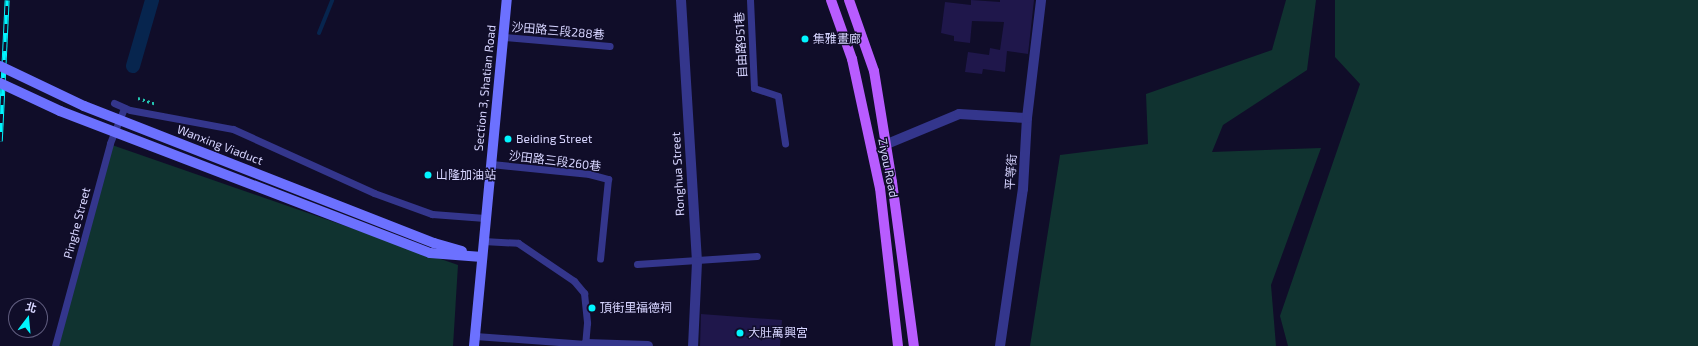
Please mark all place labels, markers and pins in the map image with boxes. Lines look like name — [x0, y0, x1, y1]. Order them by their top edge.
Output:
place label: 集雅畫廊 — [813, 32, 861, 46]
marker: 集雅畫廊 — [800, 34, 810, 44]
place label: Beiding Street — [516, 132, 592, 146]
marker: Beiding Street — [503, 134, 513, 144]
place label: 山隆加油站 — [436, 168, 496, 182]
marker: 山隆加油站 — [423, 170, 433, 180]
place label: 頂街里福德祠 — [600, 301, 672, 315]
marker: 頂街里福德祠 — [587, 303, 597, 313]
place label: 大肚萬興宮 — [748, 326, 808, 340]
marker: 大肚萬興宮 — [735, 328, 745, 338]

